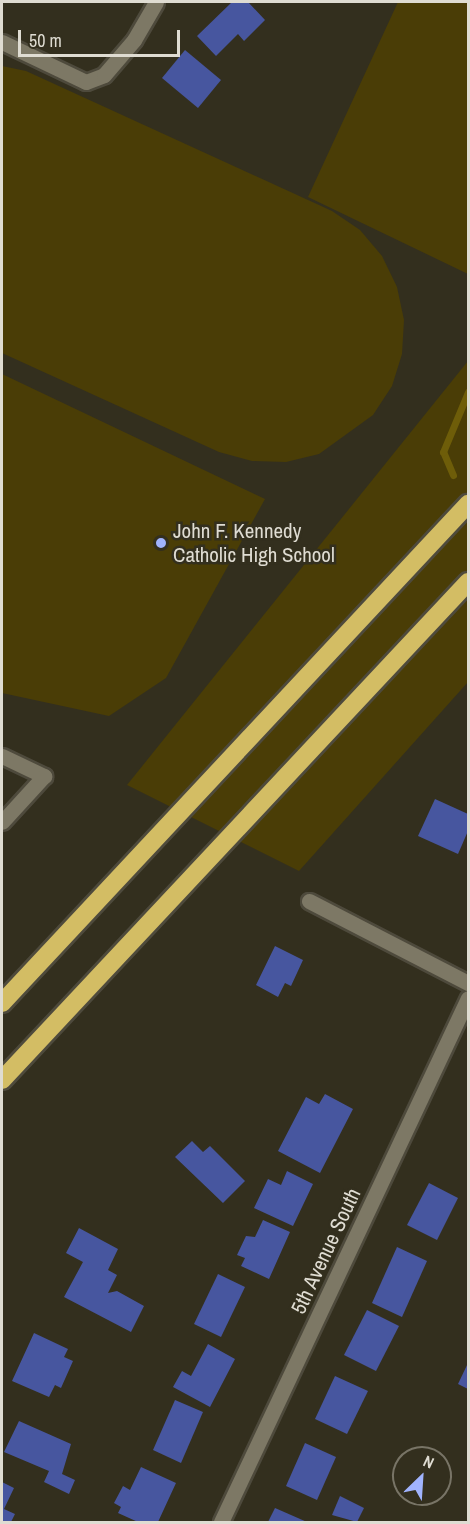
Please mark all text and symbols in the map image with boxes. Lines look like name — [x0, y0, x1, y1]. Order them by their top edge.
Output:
scale bar — [21, 18, 183, 56]
text: 50 m — [29, 28, 62, 53]
place label: John F. Kennedy Catholic High School — [173, 518, 335, 568]
marker: John F. Kennedy Catholic High School — [154, 536, 168, 550]
street label: 5th Avenue South — [286, 1184, 366, 1318]
north arrow — [392, 1446, 452, 1506]
text: N — [420, 1450, 438, 1473]

